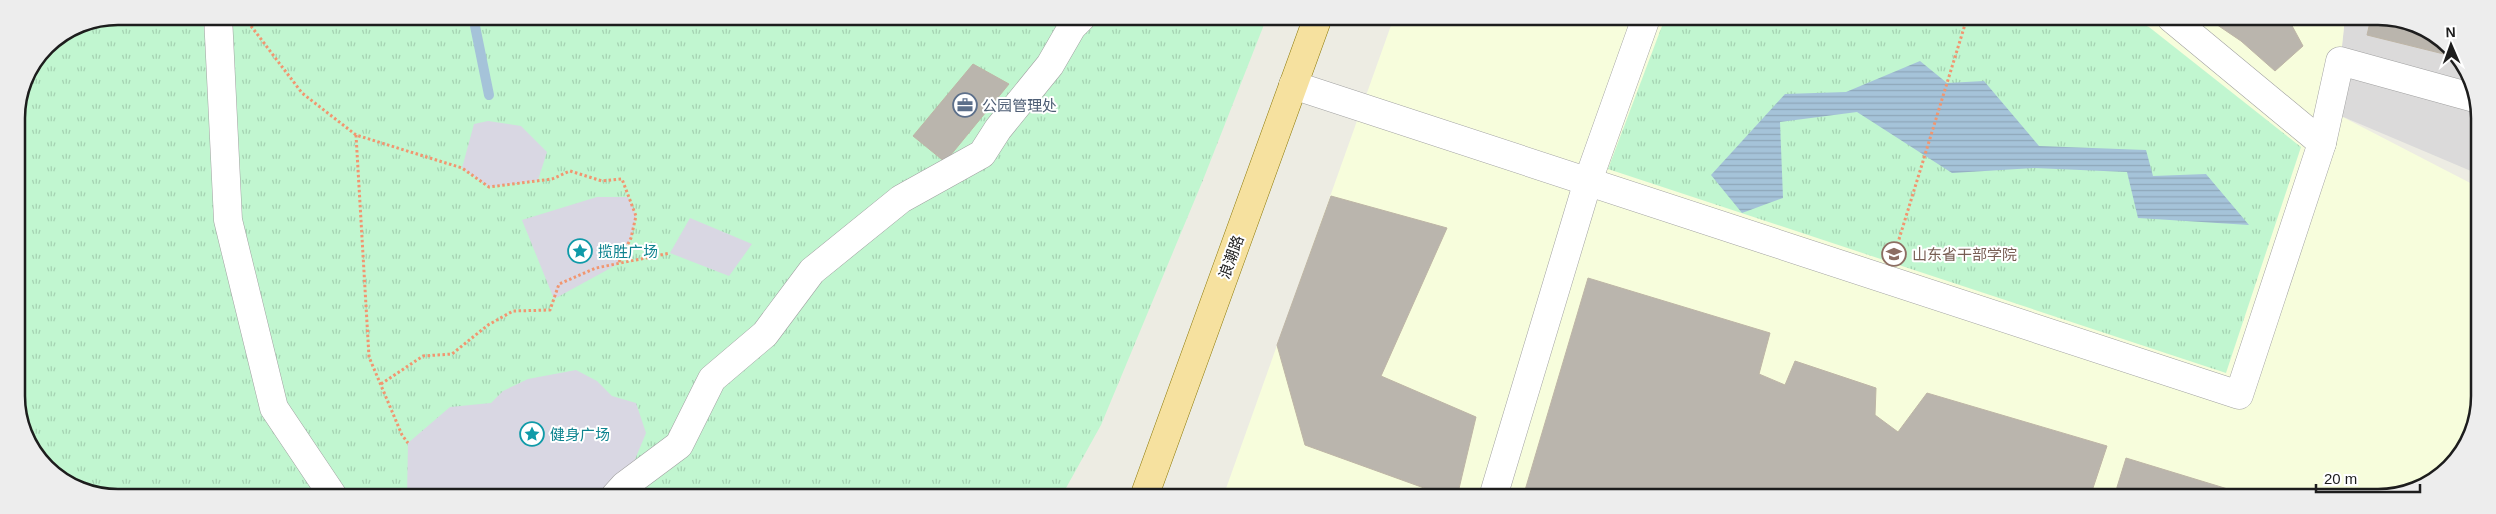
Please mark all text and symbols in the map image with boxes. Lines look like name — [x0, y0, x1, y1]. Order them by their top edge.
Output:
north arrow — [2426, 20, 2476, 70]
text: N — [2445, 24, 2456, 40]
office icon: 公园管理处 — [952, 92, 978, 118]
place label: 公园管理处 — [982, 97, 1057, 114]
street label: 浪潮路 — [1215, 233, 1247, 281]
place icon: 揽胜广场 — [567, 238, 593, 264]
school or university icon: 山东省干部学院 — [1881, 241, 1907, 267]
place label: 揽胜广场 — [598, 243, 658, 260]
place label: 山东省干部学院 — [1912, 246, 2017, 263]
place icon: 健身广场 — [519, 421, 545, 447]
place label: 健身广场 — [550, 426, 610, 443]
scale bar — [2316, 462, 2420, 494]
text: 20 m — [2324, 470, 2357, 487]

